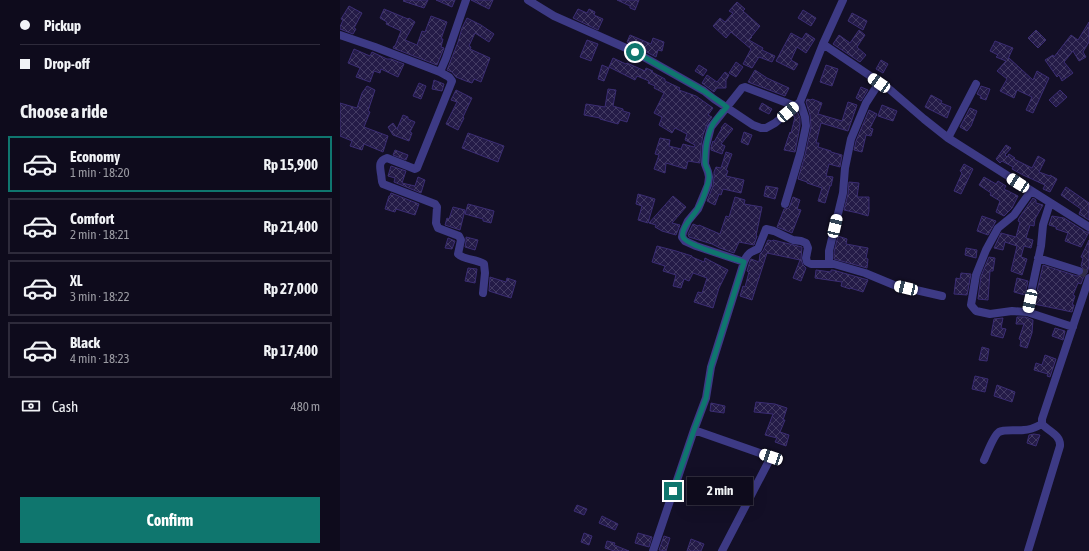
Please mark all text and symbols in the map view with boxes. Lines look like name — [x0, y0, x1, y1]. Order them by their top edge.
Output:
text: Pickup — [44, 17, 81, 34]
route start — [626, 43, 644, 61]
text: Drop-off — [44, 55, 90, 72]
car — [866, 71, 892, 95]
car — [775, 100, 801, 124]
text: Choose a ride — [20, 101, 108, 122]
icon: car — [22, 146, 58, 182]
text: Economy — [70, 148, 120, 165]
text: Rp 15,900 — [263, 156, 318, 173]
text: 1 min · 18:20 — [70, 165, 130, 180]
car — [1005, 171, 1031, 195]
icon: car — [22, 208, 58, 244]
text: Comfort — [70, 210, 114, 227]
car — [826, 213, 844, 239]
text: Rp 21,400 — [263, 218, 318, 235]
text: 2 min · 18:21 — [70, 227, 130, 242]
icon: car — [22, 270, 58, 306]
text: XL — [70, 272, 83, 289]
car — [893, 279, 919, 297]
text: Rp 27,000 — [263, 280, 318, 297]
car — [1022, 288, 1038, 314]
text: 3 min · 18:22 — [70, 289, 130, 304]
icon: car — [22, 332, 58, 368]
text: Black — [70, 334, 100, 351]
text: Rp 17,400 — [263, 342, 318, 359]
text: 4 min · 18:23 — [70, 351, 130, 366]
icon: cash — [20, 395, 42, 417]
text: Cash — [52, 398, 78, 415]
text: 480 m — [291, 399, 320, 414]
car — [758, 447, 784, 467]
callout: 2 min — [687, 477, 753, 505]
route end — [664, 482, 682, 500]
text: 2 min — [707, 483, 733, 498]
button: Confirm — [20, 497, 320, 543]

